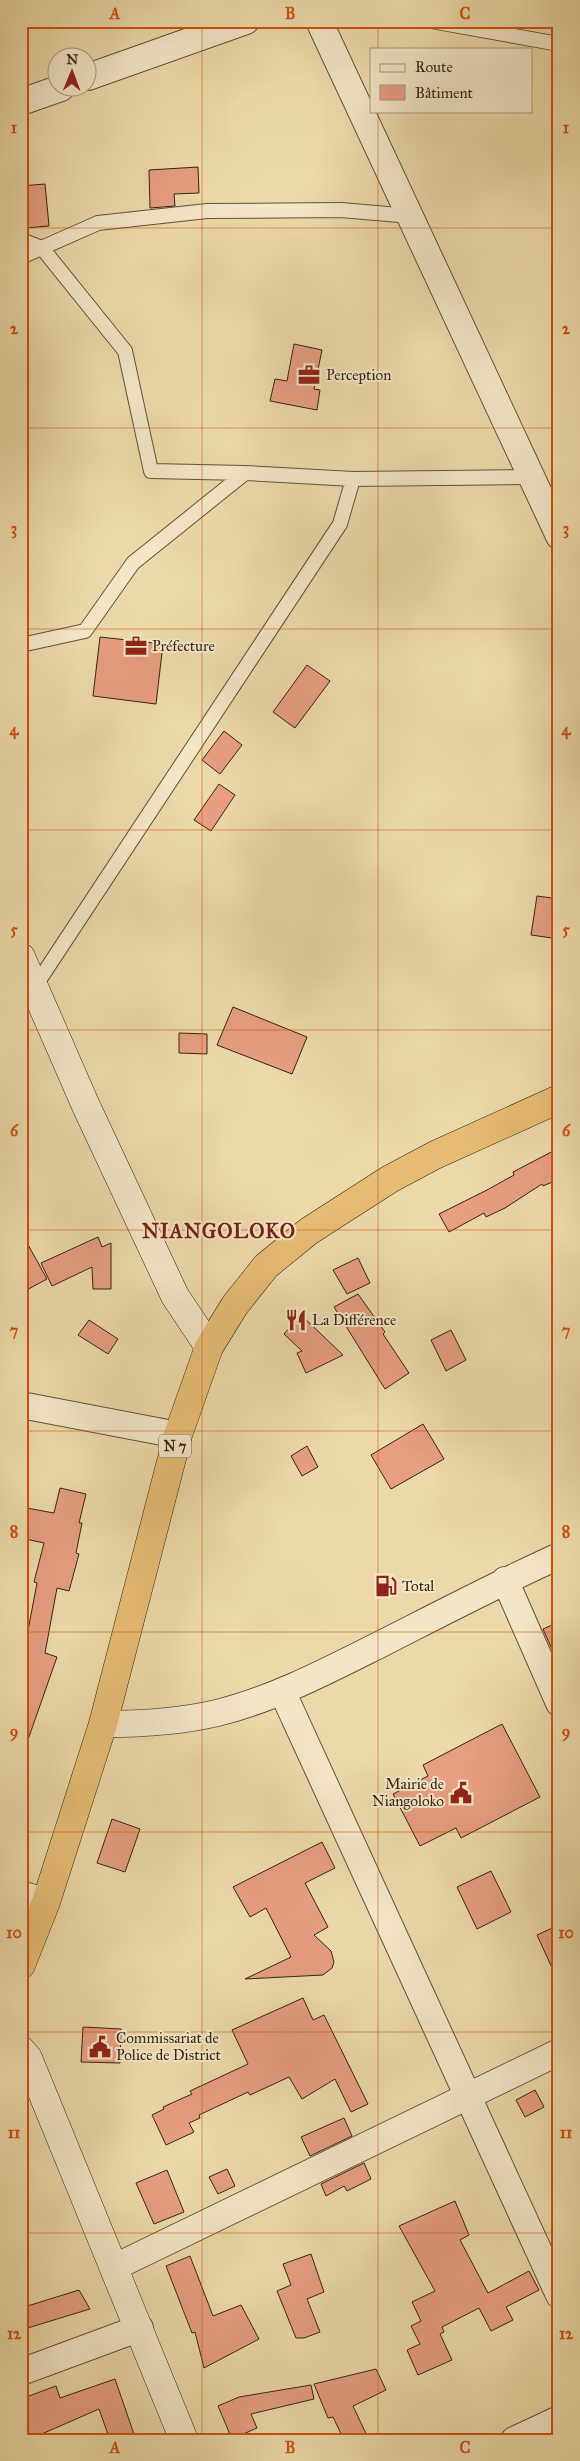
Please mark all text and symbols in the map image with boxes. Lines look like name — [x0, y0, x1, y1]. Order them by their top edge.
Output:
text: A — [109, 4, 121, 23]
text: B — [285, 4, 295, 23]
text: C — [460, 4, 471, 23]
north arrow — [48, 48, 98, 98]
legend — [370, 48, 532, 112]
text: N — [66, 51, 78, 68]
text: Route — [415, 58, 453, 76]
text: Bâtiment — [415, 84, 474, 102]
text: 1 — [11, 118, 18, 137]
text: 1 — [563, 118, 570, 137]
text: 2 — [10, 319, 19, 338]
text: 2 — [562, 319, 571, 338]
office icon: Perception — [296, 362, 322, 388]
place label: Perception — [326, 366, 391, 384]
text: 3 — [11, 519, 17, 539]
text: 3 — [563, 519, 569, 539]
office icon: Préfecture — [123, 633, 149, 659]
place label: Préfecture — [152, 637, 215, 655]
text: 4 — [10, 720, 20, 740]
text: 4 — [562, 720, 572, 740]
text: 5 — [10, 920, 18, 939]
text: 5 — [562, 920, 570, 939]
text: 6 — [10, 1121, 19, 1140]
text: 6 — [562, 1121, 571, 1140]
district label: NIANGOLOKO — [142, 1219, 296, 1243]
restaurant icon: La Différence — [283, 1307, 309, 1333]
place label: La Différence — [312, 1311, 396, 1329]
text: 7 — [10, 1321, 19, 1340]
text: 7 — [562, 1321, 571, 1340]
road number: N 7 — [159, 1434, 191, 1458]
text: 8 — [10, 1522, 18, 1541]
text: 8 — [562, 1522, 570, 1541]
fuel station icon: Total — [373, 1573, 399, 1599]
place label: Total — [402, 1577, 435, 1595]
text: 9 — [10, 1722, 18, 1742]
text: 9 — [562, 1722, 570, 1742]
place label: Mairie de Niangoloko — [372, 1775, 444, 1810]
public building icon: Mairie de Niangoloko — [448, 1780, 474, 1806]
text: 10 — [6, 1923, 22, 1942]
text: 10 — [558, 1923, 574, 1942]
place label: Commissariat de Police de District — [116, 2029, 222, 2064]
public building icon: Commissariat de Police de District — [87, 2034, 113, 2060]
text: 11 — [8, 2123, 21, 2142]
text: 11 — [560, 2123, 573, 2142]
text: 12 — [7, 2324, 22, 2343]
text: 12 — [559, 2324, 574, 2343]
text: A — [109, 2438, 121, 2457]
text: B — [285, 2438, 295, 2457]
text: C — [460, 2438, 471, 2457]

